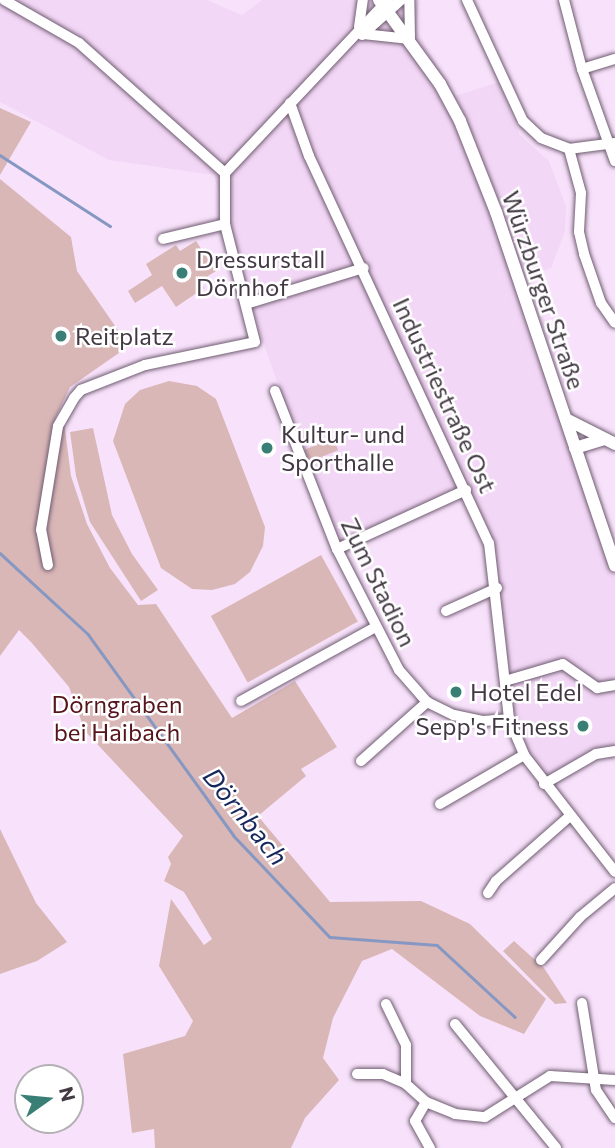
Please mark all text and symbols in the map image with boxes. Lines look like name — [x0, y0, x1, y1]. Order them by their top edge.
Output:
street label: Würzburger Straße — [497, 187, 591, 393]
place label: Dressurstall Dörnhof — [196, 245, 325, 301]
marker: Dressurstall Dörnhof — [174, 265, 190, 281]
street label: Industriestraße Ost — [387, 293, 503, 497]
place label: Reitplatz — [75, 322, 174, 350]
marker: Reitplatz — [53, 328, 69, 344]
place label: Kultur- und Sporthalle — [281, 420, 405, 476]
marker: Kultur- und Sporthalle — [259, 440, 275, 456]
street label: Zum Stadion — [336, 513, 422, 651]
place label: Hotel Edel — [470, 678, 582, 706]
marker: Hotel Edel — [448, 684, 464, 700]
park label: Dörngraben bei Haibach — [52, 690, 182, 746]
place label: Sepp's Fitness — [416, 712, 569, 740]
marker: Sepp's Fitness — [575, 718, 591, 734]
water label: Dörnbach — [197, 761, 295, 871]
north arrow — [14, 1064, 84, 1134]
text: N — [55, 1084, 81, 1104]

